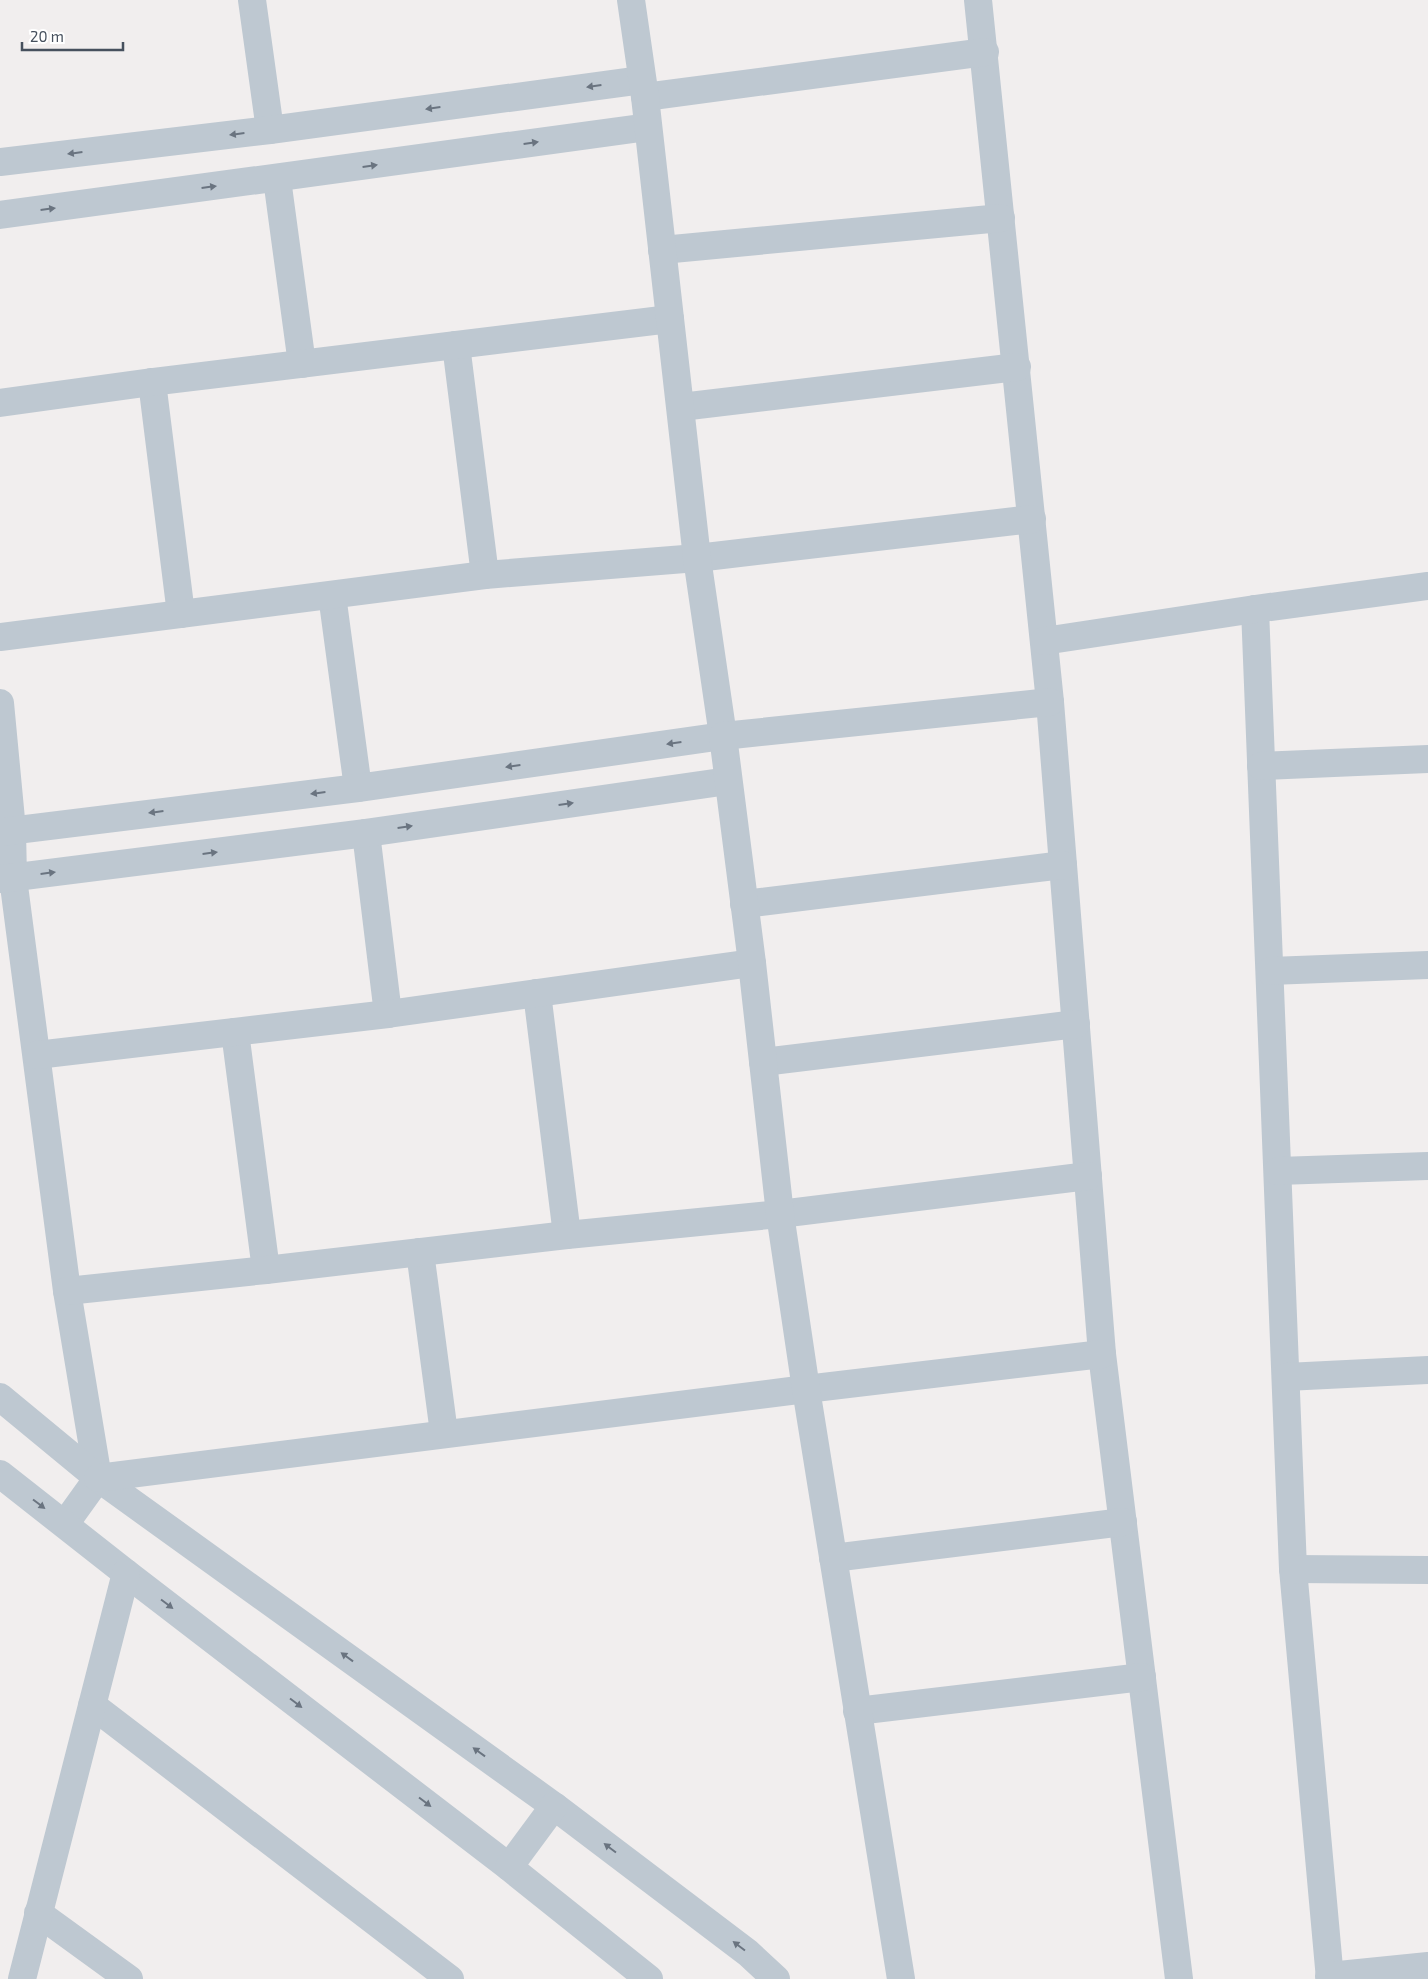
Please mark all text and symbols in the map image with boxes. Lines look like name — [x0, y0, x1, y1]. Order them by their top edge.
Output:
scale bar — [22, 20, 124, 52]
text: 20 m — [30, 27, 64, 45]
one-way arrow — [585, 82, 601, 90]
one-way arrow — [424, 104, 440, 112]
one-way arrow — [229, 130, 245, 138]
one-way arrow — [524, 139, 540, 147]
one-way arrow — [67, 149, 83, 157]
one-way arrow — [363, 161, 379, 169]
one-way arrow — [202, 183, 218, 191]
one-way arrow — [41, 204, 57, 212]
one-way arrow — [666, 739, 682, 747]
one-way arrow — [505, 762, 521, 770]
one-way arrow — [309, 789, 325, 797]
one-way arrow — [559, 800, 575, 808]
one-way arrow — [148, 808, 164, 816]
one-way arrow — [398, 823, 414, 831]
one-way arrow — [202, 849, 218, 857]
one-way arrow — [41, 869, 57, 877]
one-way arrow — [32, 1499, 46, 1509]
one-way arrow — [160, 1599, 173, 1610]
one-way arrow — [340, 1652, 354, 1662]
one-way arrow — [289, 1698, 302, 1708]
one-way arrow — [472, 1747, 486, 1757]
one-way arrow — [418, 1797, 431, 1807]
one-way arrow — [603, 1843, 617, 1853]
one-way arrow — [733, 1941, 746, 1952]

